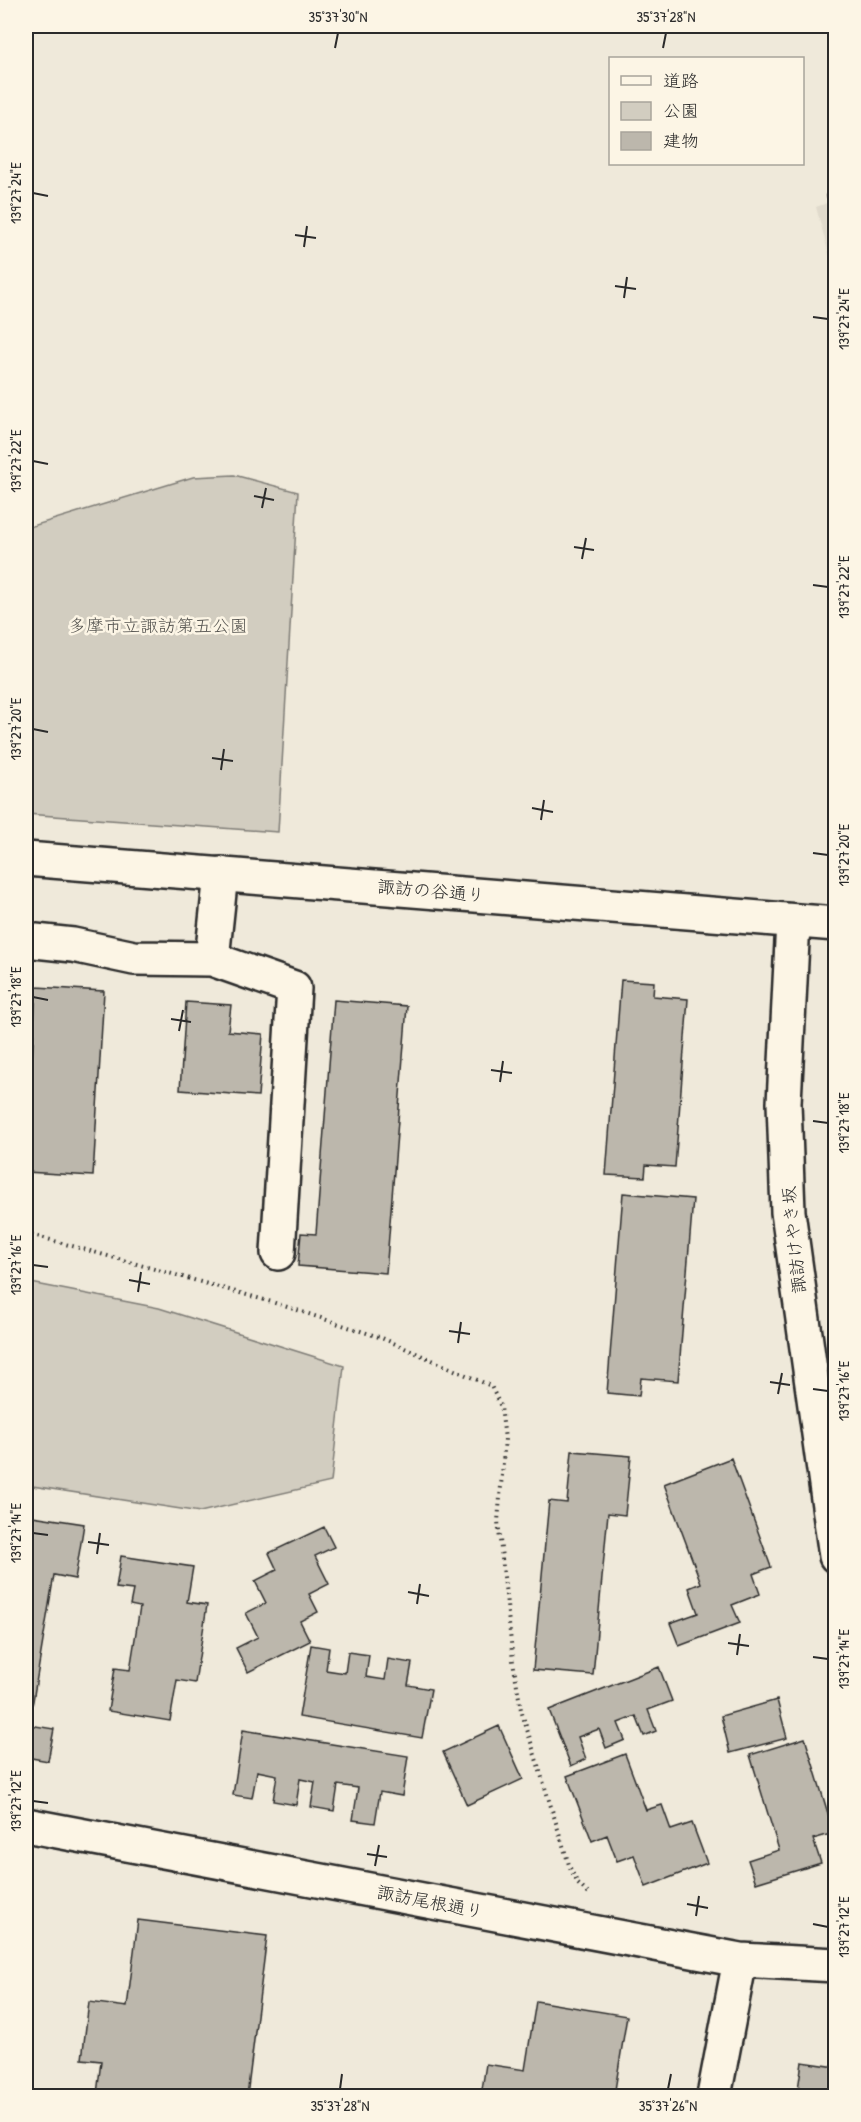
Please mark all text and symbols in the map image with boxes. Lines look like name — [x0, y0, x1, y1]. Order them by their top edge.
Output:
text: 35°37'30"N — [308, 6, 368, 27]
text: 35°37'28"N — [636, 6, 696, 27]
legend — [609, 57, 804, 165]
text: 道路 — [663, 68, 699, 93]
text: 公園 — [663, 98, 699, 123]
text: 建物 — [663, 128, 699, 153]
text: 139°27'24"E — [5, 162, 26, 224]
text: 139°27'24"E — [833, 288, 854, 350]
text: 139°27'22"E — [5, 429, 26, 493]
text: 139°27'22"E — [833, 555, 854, 619]
park label: 多摩市立諏訪第五公園 — [68, 613, 248, 638]
text: 139°27'20"E — [5, 697, 26, 760]
text: 139°27'20"E — [833, 823, 854, 886]
street label: 諏訪の谷通り — [376, 873, 486, 908]
text: 139°27'18"E — [5, 966, 26, 1028]
text: 139°27'18"E — [833, 1092, 854, 1154]
street label: 諏訪けやき坂 — [775, 1185, 812, 1295]
text: 139°27'16"E — [5, 1234, 26, 1295]
text: 139°27'16"E — [833, 1360, 854, 1421]
text: 139°27'14"E — [5, 1502, 26, 1563]
text: 139°27'14"E — [833, 1628, 854, 1689]
text: 139°27'12"E — [5, 1770, 26, 1832]
street label: 諏訪尾根通り — [375, 1879, 485, 1924]
text: 139°27'12"E — [833, 1896, 854, 1958]
text: 35°37'28"N — [310, 2095, 370, 2116]
text: 35°37'26"N — [639, 2095, 697, 2116]

